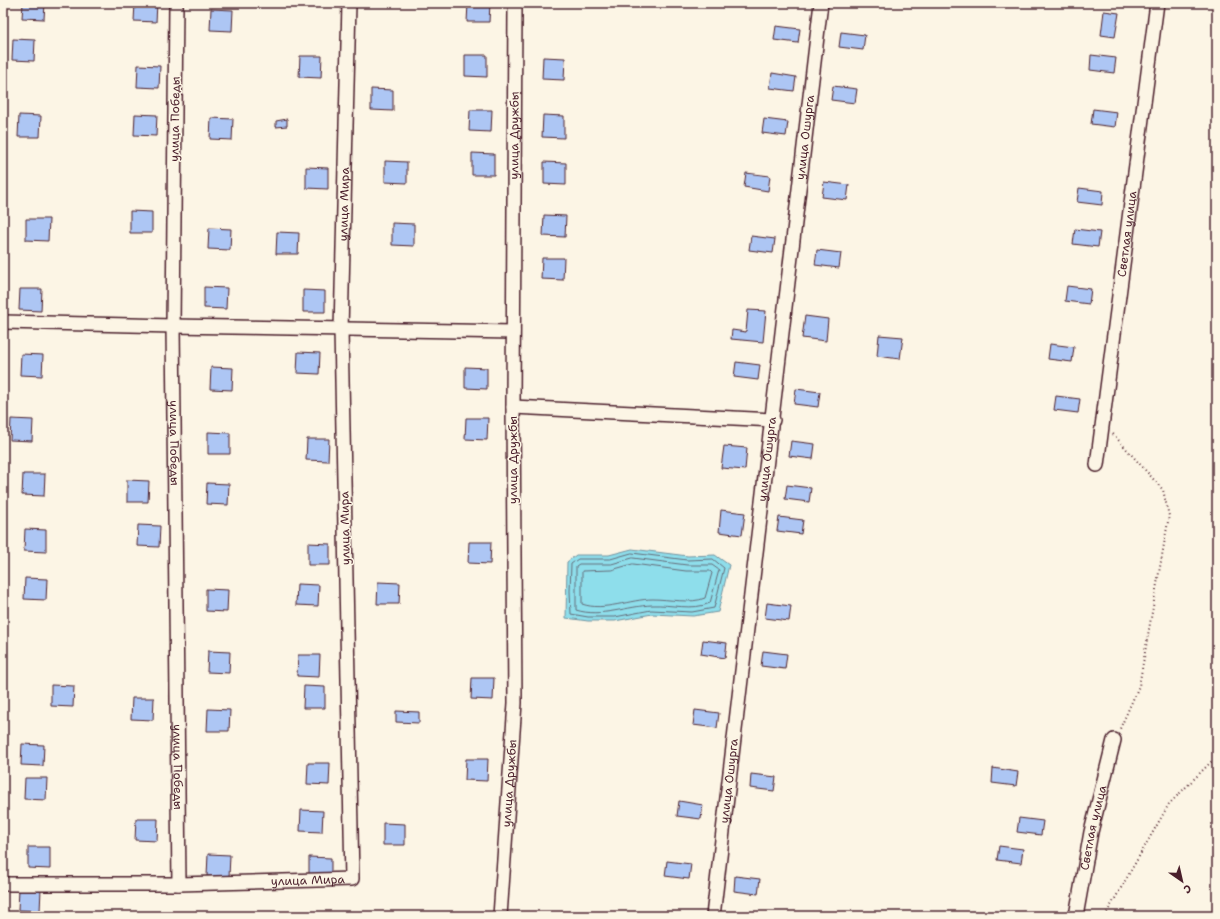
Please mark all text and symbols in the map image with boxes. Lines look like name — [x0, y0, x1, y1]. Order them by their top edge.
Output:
street label: улица Победы — [166, 76, 184, 162]
street label: улица Дружбы — [506, 91, 523, 180]
street label: улица Ошурга — [792, 94, 818, 181]
street label: улица Мира — [335, 166, 353, 241]
street label: Светлая улица — [1113, 189, 1141, 278]
street label: улица Победы — [166, 400, 183, 486]
street label: улица Ошурга — [754, 415, 780, 502]
street label: улица Дружбы — [505, 416, 521, 504]
street label: улица Мира — [336, 490, 354, 565]
street label: улица Победы — [169, 724, 186, 810]
street label: улица Ошурга — [716, 737, 742, 824]
street label: улица Дружбы — [498, 739, 520, 828]
street label: Светлая улица — [1076, 783, 1111, 871]
north arrow — [1162, 861, 1202, 901]
street label: улица Мира — [271, 871, 346, 889]
text: С — [1180, 881, 1194, 897]

